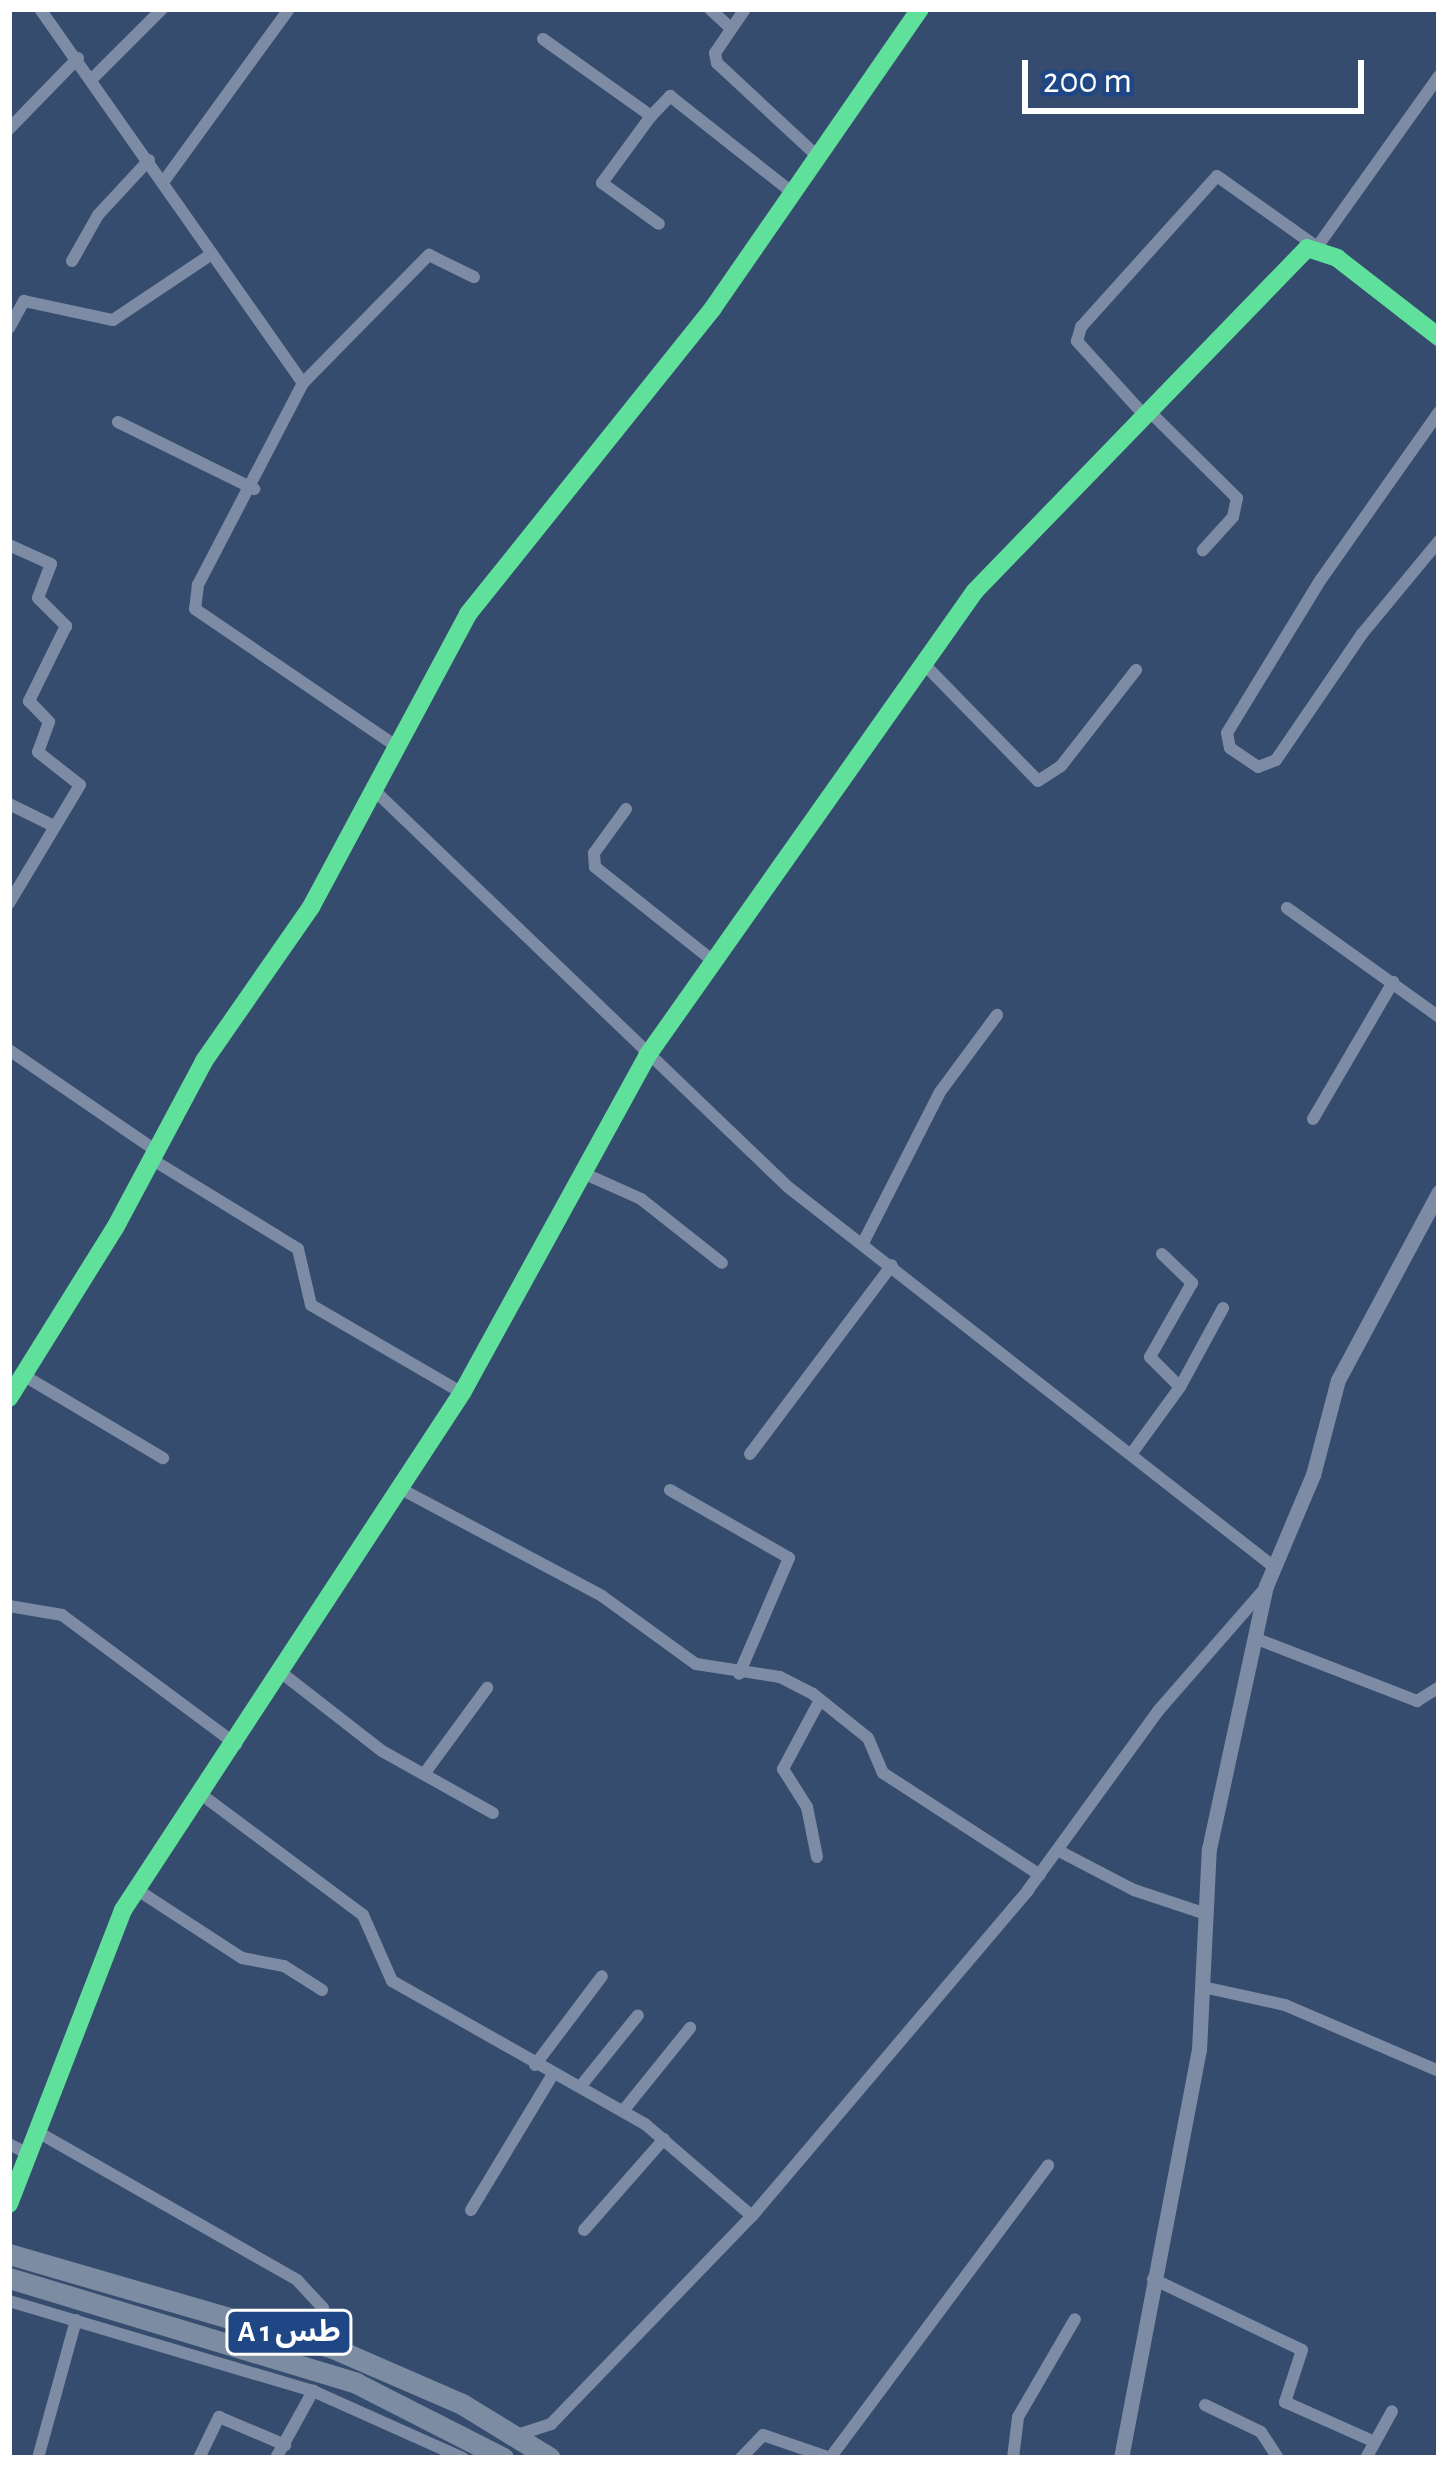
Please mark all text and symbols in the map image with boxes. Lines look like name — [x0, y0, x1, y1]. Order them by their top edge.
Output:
scale bar — [1028, 36, 1370, 110]
text: 200 m — [1043, 63, 1132, 99]
road number: A 1 طس — [223, 2308, 355, 2356]

